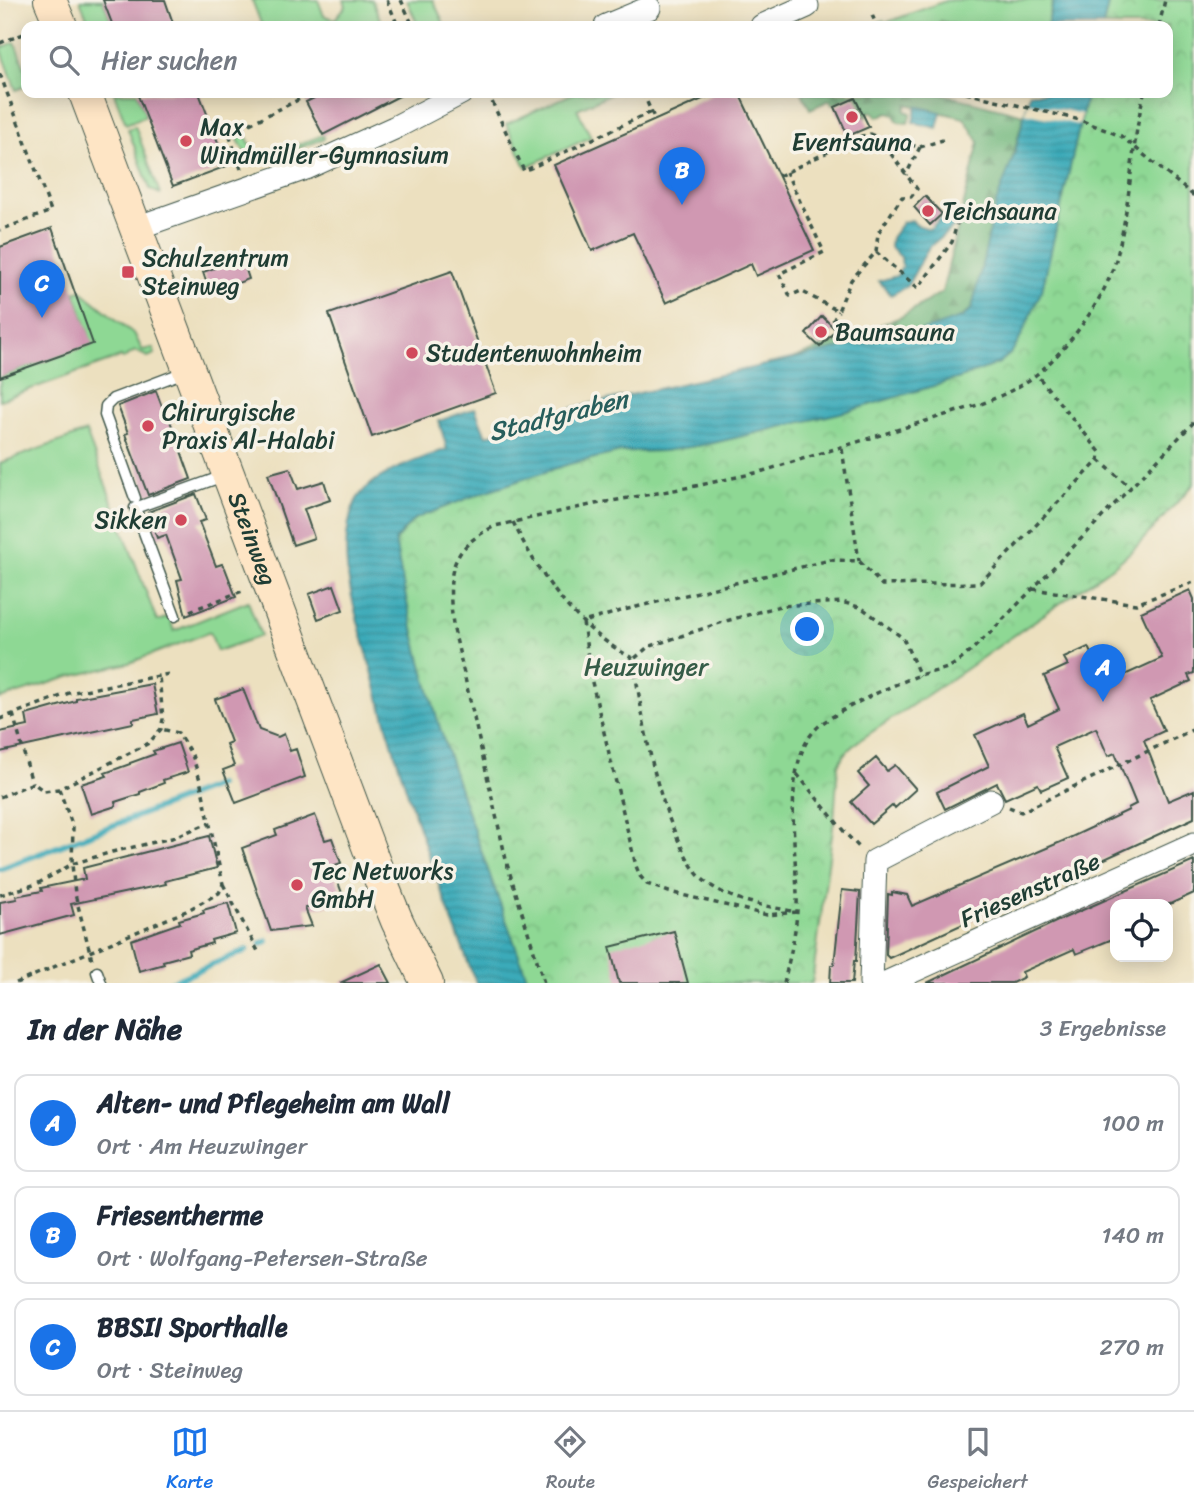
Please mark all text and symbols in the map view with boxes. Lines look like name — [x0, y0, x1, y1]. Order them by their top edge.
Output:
search box — [21, 21, 1173, 98]
text: Hier suchen — [101, 37, 237, 83]
icon: search — [45, 41, 83, 79]
place label: Max Windmüller-Gymnasium — [200, 106, 449, 176]
marker: Eventsauna — [844, 109, 860, 125]
place label: Eventsauna — [792, 121, 912, 163]
marker: Max Windmüller-Gymnasium — [178, 133, 194, 149]
pin: B — [659, 147, 705, 205]
place label: Teichsauna — [942, 190, 1057, 232]
marker: Teichsauna — [920, 203, 936, 219]
place label: Schulzentrum Steinweg — [142, 237, 289, 307]
pin: C — [19, 260, 65, 318]
marker: Schulzentrum Steinweg — [120, 264, 136, 280]
place label: Baumsauna — [835, 311, 955, 353]
marker: Baumsauna — [813, 324, 829, 340]
place label: Studentenwohnheim — [426, 332, 642, 374]
marker: Studentenwohnheim — [404, 345, 420, 361]
water label: Stadtgraben — [483, 375, 635, 455]
place label: Chirurgische Praxis Al-Halabi — [162, 391, 335, 461]
marker: Chirurgische Praxis Al-Halabi — [140, 418, 156, 434]
street label: Steinweg — [216, 485, 289, 592]
place label: Sikken — [94, 499, 167, 541]
marker: Sikken — [173, 512, 189, 528]
your location — [790, 612, 824, 646]
pin: A — [1080, 644, 1126, 702]
park label: Heuzwinger — [584, 646, 710, 688]
street label: Friesenstraße — [953, 840, 1107, 940]
place label: Tec Networks GmbH — [311, 850, 453, 920]
marker: Tec Networks GmbH — [289, 877, 305, 893]
map controls — [1110, 899, 1173, 962]
button: locate — [1110, 899, 1173, 962]
text: In der Nähe — [28, 1002, 182, 1056]
text: 3 Ergebnisse — [1040, 1008, 1166, 1049]
text: Alten- und Pflegeheim am Wall — [97, 1080, 450, 1126]
text: A — [45, 1103, 61, 1144]
text: 100 m — [1101, 1103, 1164, 1144]
text: Ort · Am Heuzwinger — [97, 1126, 307, 1167]
text: Friesentherme — [97, 1192, 263, 1238]
text: B — [46, 1215, 60, 1256]
text: 140 m — [1102, 1215, 1164, 1256]
text: Ort · Wolfgang-Petersen-Straße — [97, 1238, 428, 1279]
text: BBSII Sporthalle — [97, 1304, 287, 1350]
text: C — [46, 1327, 60, 1368]
text: 270 m — [1099, 1327, 1164, 1368]
text: Ort · Steinweg — [97, 1350, 243, 1391]
tab: Karte — [166, 1423, 213, 1498]
tab: Route — [546, 1423, 595, 1498]
tab: Gespeichert — [928, 1423, 1028, 1498]

